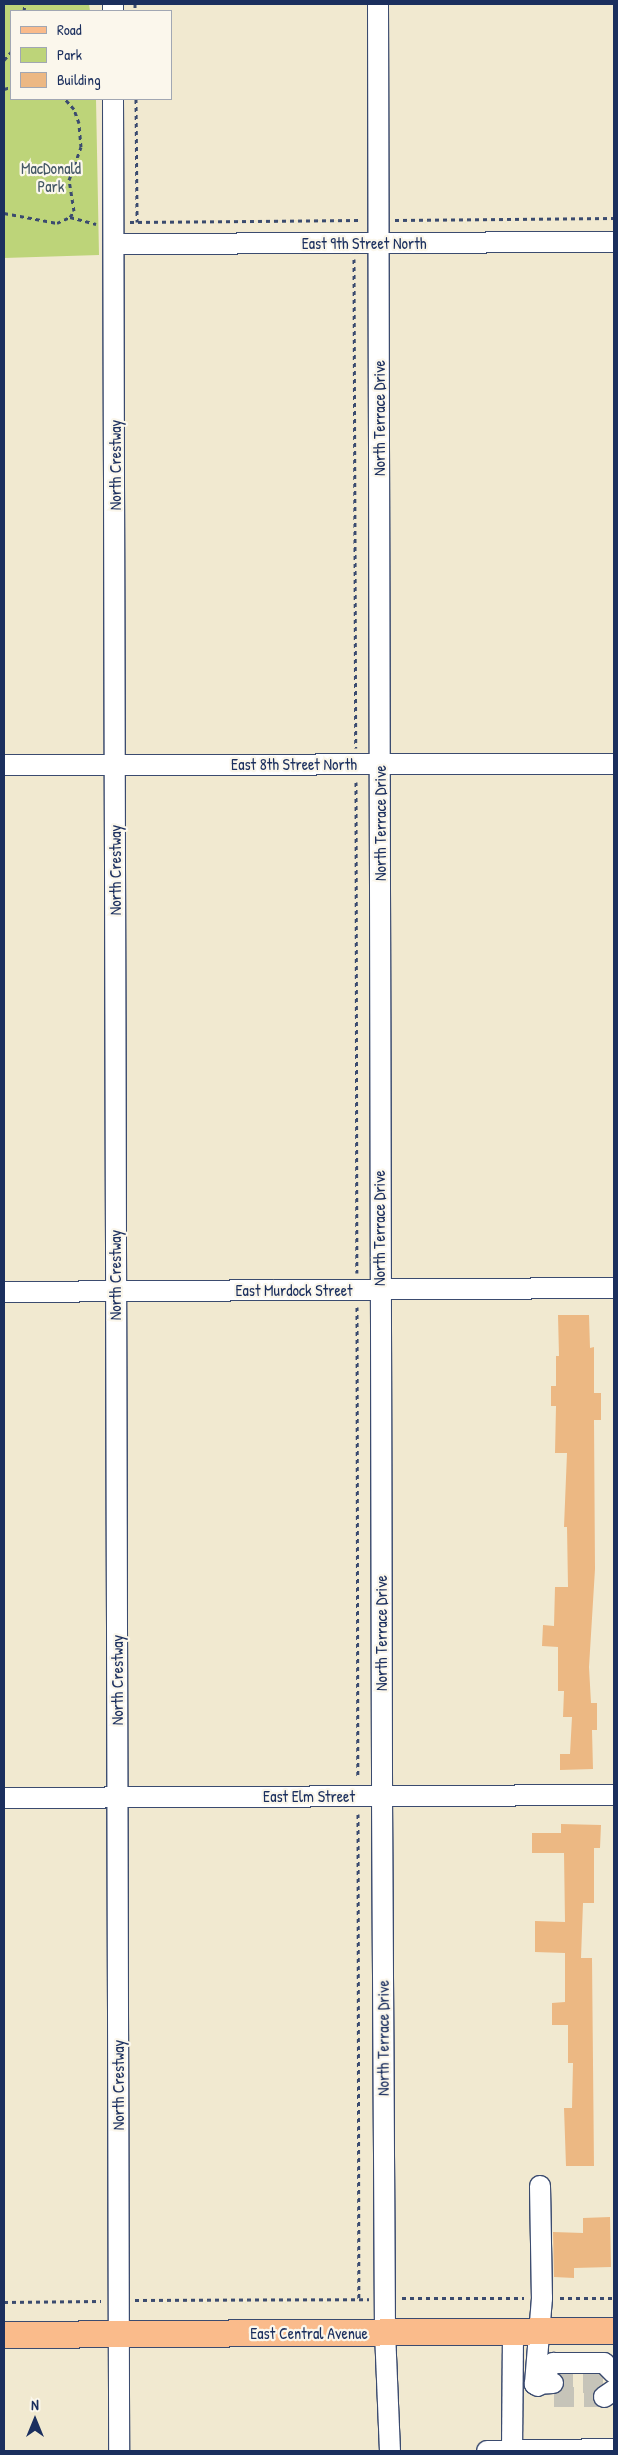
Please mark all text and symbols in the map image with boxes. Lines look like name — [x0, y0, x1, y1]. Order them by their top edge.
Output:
legend — [10, 10, 172, 100]
text: Road — [57, 19, 82, 40]
text: Park — [57, 44, 82, 65]
text: Building — [57, 69, 101, 90]
park label: MacDonald Park — [21, 158, 81, 196]
street label: East 9th Street North — [302, 233, 426, 253]
street label: North Terrace Drive — [369, 360, 389, 476]
street label: North Crestway — [105, 420, 125, 510]
street label: East 8th Street North — [231, 754, 357, 774]
street label: North Terrace Drive — [370, 765, 390, 881]
street label: North Crestway — [105, 825, 125, 915]
street label: North Terrace Drive — [369, 1170, 389, 1286]
street label: North Crestway — [105, 1230, 125, 1320]
street label: East Murdock Street — [235, 1280, 353, 1300]
street label: North Terrace Drive — [371, 1575, 391, 1691]
street label: North Crestway — [107, 1635, 127, 1725]
street label: East Elm Street — [263, 1786, 355, 1806]
street label: North Terrace Drive — [373, 1980, 393, 2096]
street label: North Crestway — [108, 2040, 128, 2130]
street label: East Central Avenue — [250, 2323, 368, 2343]
north arrow — [10, 2395, 60, 2445]
text: N — [31, 2395, 39, 2414]

